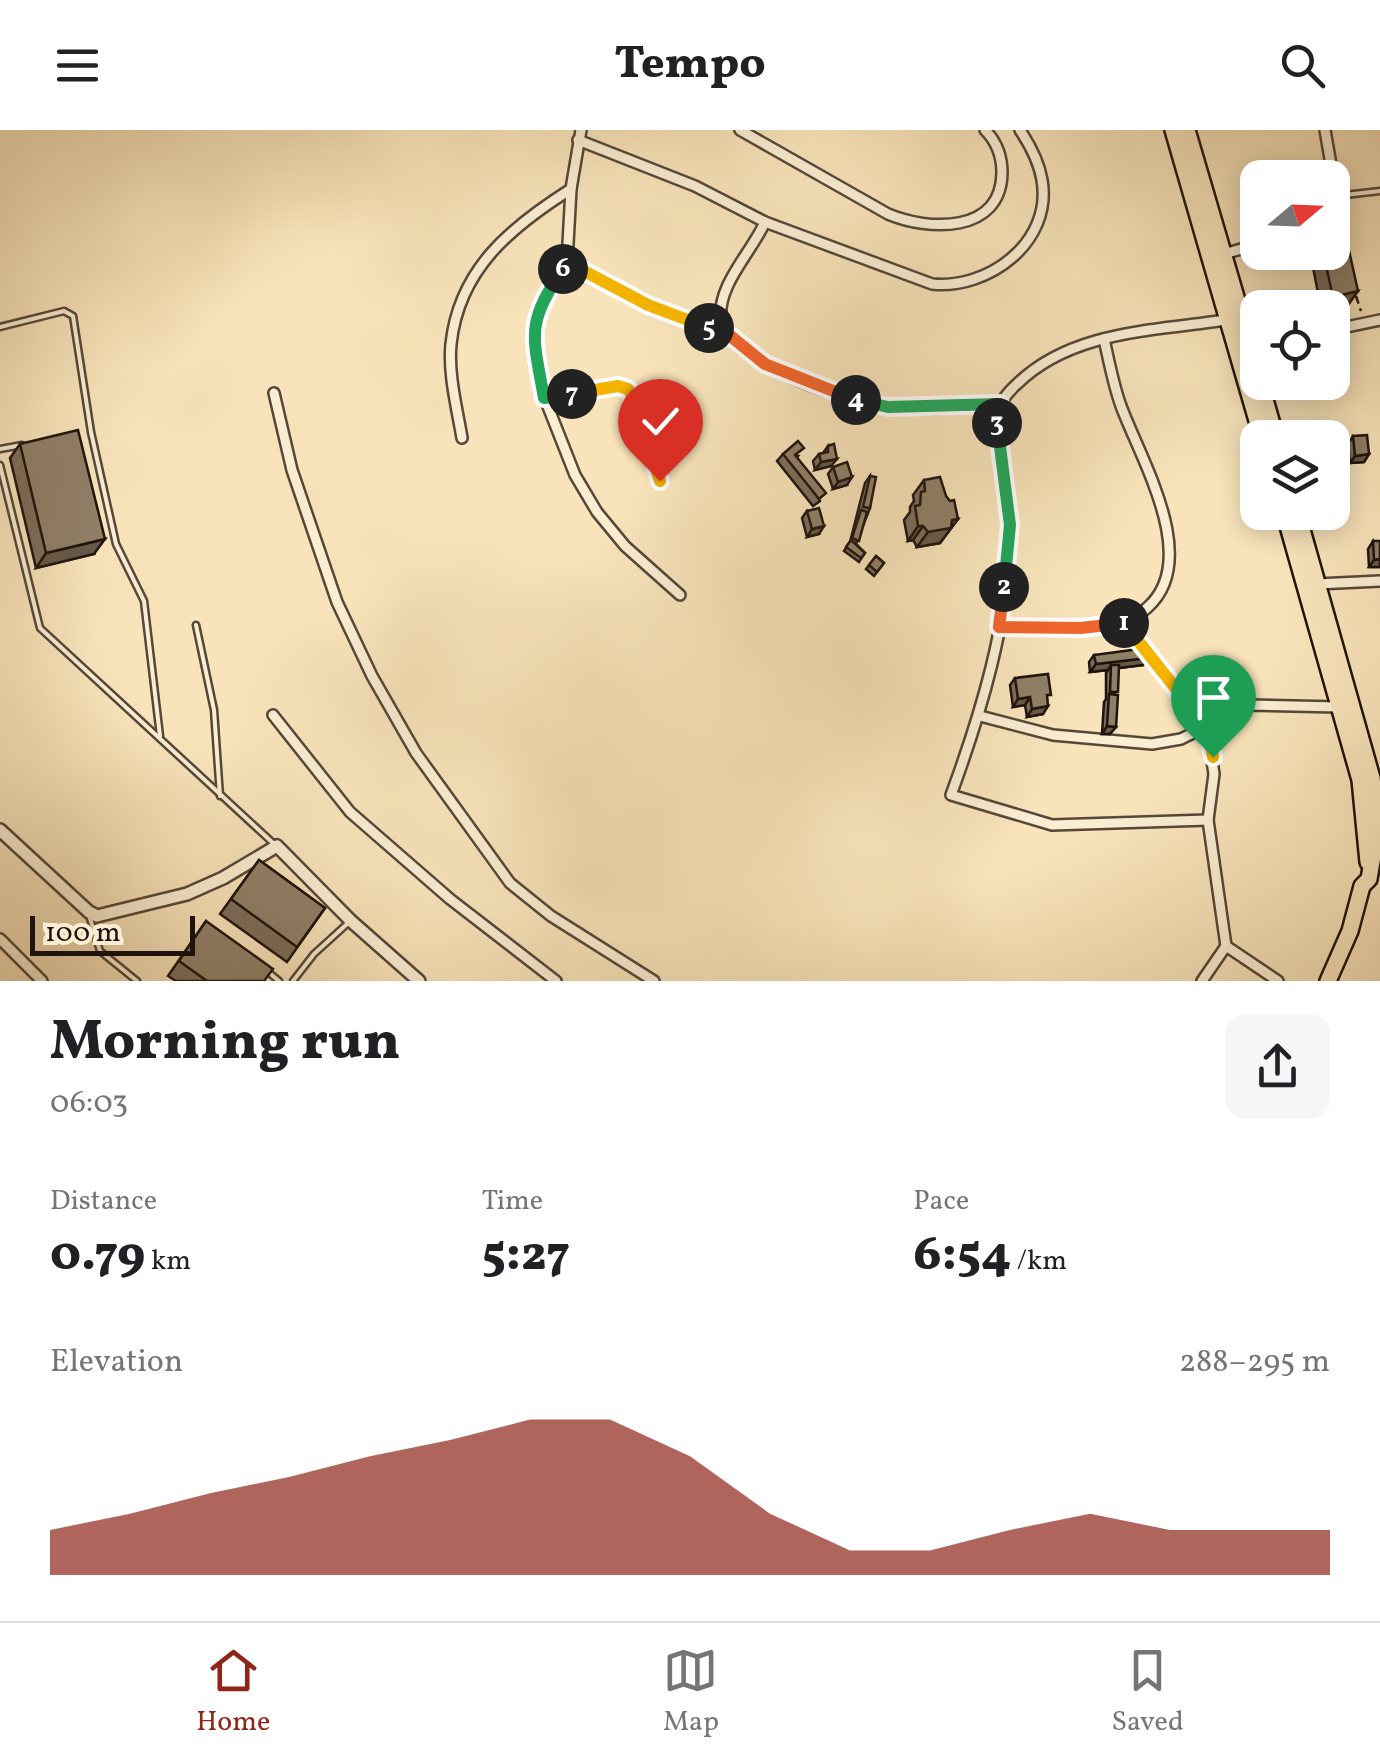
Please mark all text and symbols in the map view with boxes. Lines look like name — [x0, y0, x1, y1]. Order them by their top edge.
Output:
text: Tempo — [614, 34, 766, 97]
icon: menu — [50, 38, 105, 93]
icon: search — [1275, 38, 1330, 93]
north arrow — [1240, 160, 1350, 270]
map controls — [1240, 160, 1350, 530]
pin: 6 — [538, 244, 588, 294]
text: 6 — [555, 249, 571, 288]
button: locate — [1240, 290, 1350, 400]
pin: 5 — [684, 303, 734, 353]
text: 5 — [702, 308, 716, 347]
pin: 7 — [547, 369, 597, 419]
text: 7 — [565, 374, 579, 413]
pin: 4 — [831, 375, 881, 425]
pin — [618, 379, 703, 482]
text: 4 — [848, 380, 864, 419]
icon: check — [633, 394, 688, 449]
pin: 3 — [972, 398, 1022, 448]
text: 3 — [990, 403, 1004, 442]
button: layers — [1240, 420, 1350, 530]
pin: 2 — [979, 562, 1029, 612]
text: 2 — [997, 567, 1011, 606]
pin: 1 — [1099, 598, 1149, 648]
text: 1 — [1118, 603, 1130, 642]
pin — [1171, 655, 1256, 758]
icon: arrive — [1186, 670, 1241, 725]
scale bar — [30, 911, 195, 956]
text: 100 m — [45, 914, 120, 953]
text: Morning run — [50, 1006, 400, 1082]
button: share — [1225, 1014, 1330, 1119]
text: 06:03 — [50, 1082, 128, 1126]
text: Distance — [50, 1182, 157, 1221]
text: Time — [482, 1182, 543, 1221]
text: Pace — [913, 1182, 969, 1221]
text: 0.79 — [50, 1221, 145, 1291]
text: 5:27 — [482, 1221, 570, 1291]
text: 6:54 — [913, 1221, 1011, 1291]
text: km — [145, 1242, 191, 1281]
text: /km — [1011, 1242, 1067, 1281]
text: Elevation — [50, 1341, 183, 1385]
text: 288–295 m — [1179, 1341, 1330, 1385]
tab: Home — [196, 1643, 270, 1742]
tab: Map — [663, 1643, 719, 1742]
tab: Saved — [1112, 1643, 1184, 1742]

